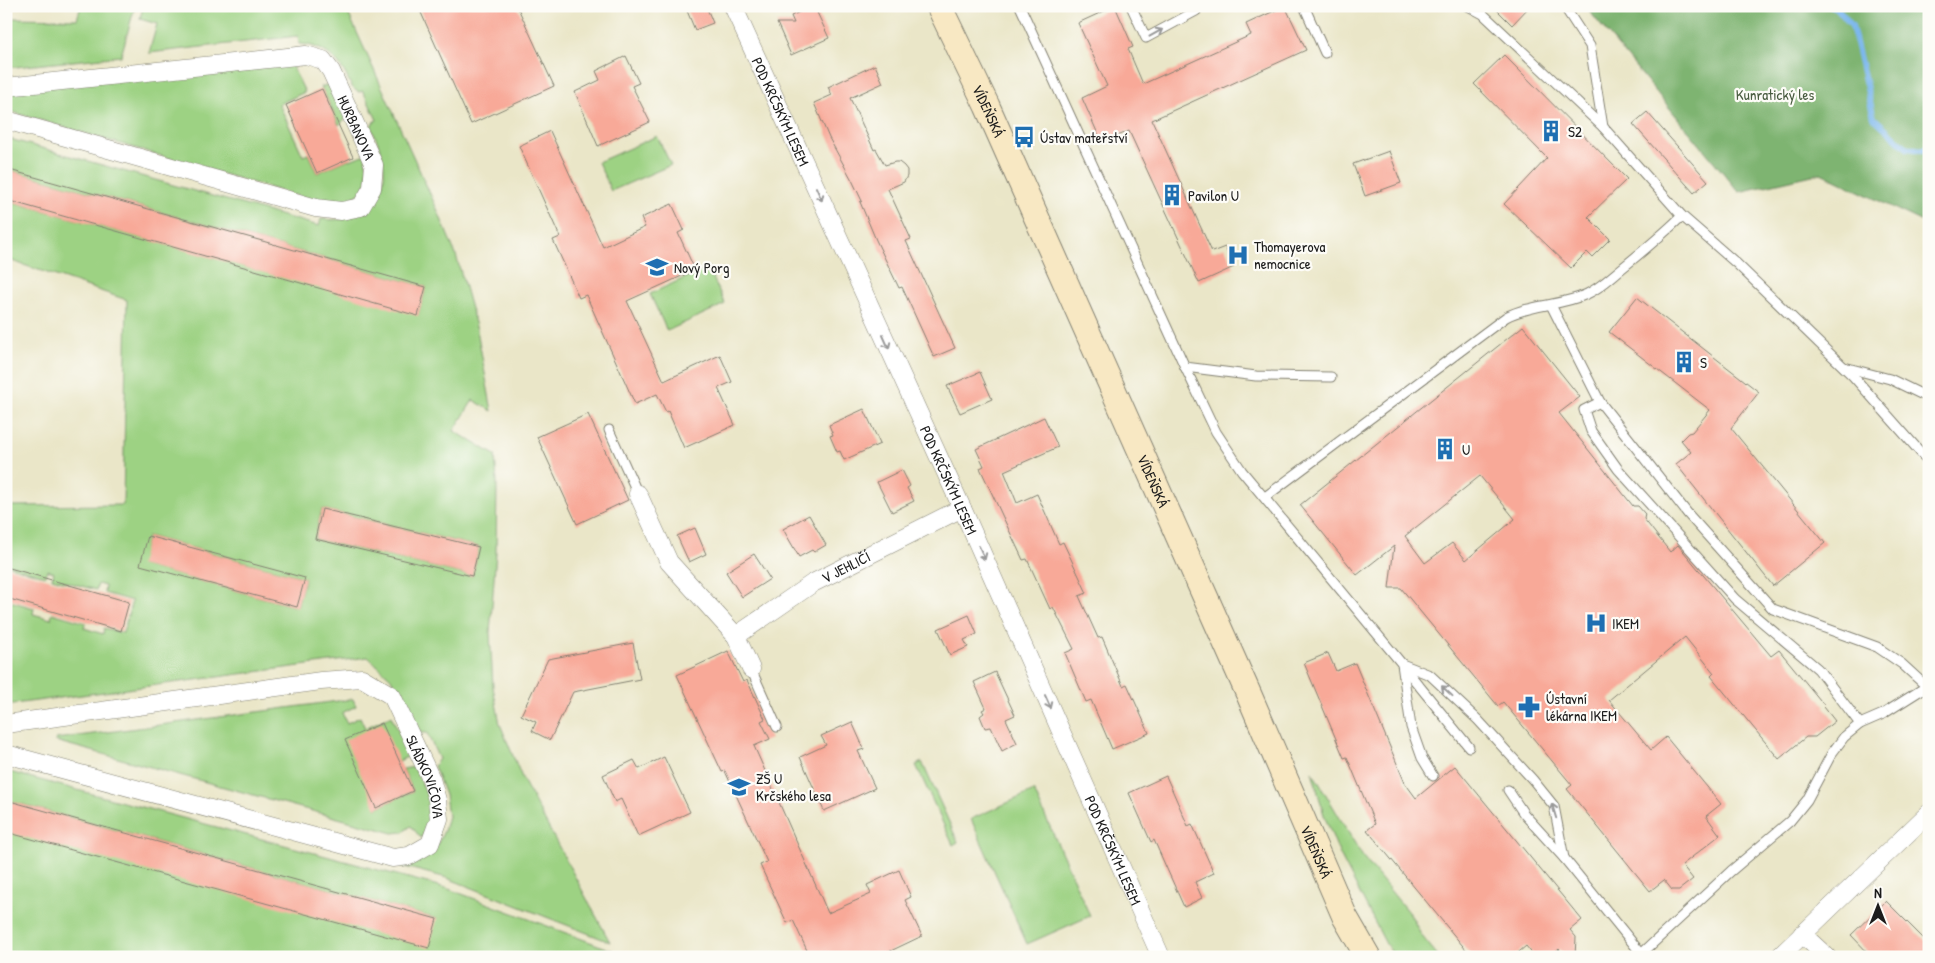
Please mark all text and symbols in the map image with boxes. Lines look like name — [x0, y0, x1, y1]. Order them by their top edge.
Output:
one-way arrow — [1148, 27, 1162, 37]
street label: POD KRČSKÝM LESEM — [747, 54, 815, 169]
street label: VÍDEŇSKÁ — [968, 81, 1010, 141]
park label: Kunratický les — [1736, 84, 1814, 105]
street label: HURBANOVA — [333, 92, 381, 164]
building icon: S2 — [1538, 118, 1564, 144]
place label: S2 — [1568, 121, 1582, 142]
bus stop icon: Ústav mateřství — [1011, 124, 1037, 150]
place label: Ústav mateřství — [1040, 127, 1128, 148]
building icon: Pavilon U — [1159, 182, 1185, 208]
place label: Pavilon U — [1188, 185, 1239, 206]
one-way arrow — [815, 186, 824, 201]
place label: Thomayerova nemocnice — [1254, 236, 1326, 274]
hospital icon: Thomayerova nemocnice — [1225, 242, 1251, 268]
school or university icon: Nový Porg — [644, 254, 670, 280]
place label: Nový Porg — [674, 257, 730, 278]
one-way arrow — [882, 334, 892, 349]
building icon: S — [1671, 349, 1697, 375]
place label: S — [1700, 352, 1707, 373]
street label: POD KRČSKÝM LESEM — [915, 422, 983, 538]
building icon: U — [1432, 436, 1458, 462]
place label: U — [1462, 439, 1470, 460]
street label: VÍDEŇSKÁ — [1133, 451, 1175, 511]
one-way arrow — [978, 545, 988, 560]
street label: V JEHLIČÍ — [818, 546, 874, 588]
hospital icon: IKEM — [1583, 610, 1609, 636]
place label: IKEM — [1612, 613, 1639, 634]
one-way arrow — [1440, 685, 1453, 697]
place label: Ústavní lékárna IKEM — [1546, 688, 1617, 726]
one-way arrow — [1043, 694, 1053, 709]
pharmacy icon: Ústavní lékárna IKEM — [1516, 694, 1542, 720]
street label: SLÁDKOVIČOVA — [401, 732, 449, 820]
place label: ZŠ U Krčského lesa — [756, 768, 831, 806]
school or university icon: ZŠ U Krčského lesa — [726, 774, 752, 800]
street label: POD KRČSKÝM LESEM — [1080, 792, 1147, 908]
one-way arrow — [1549, 803, 1559, 819]
street label: VÍDEŇSKÁ — [1296, 822, 1338, 882]
north arrow — [1852, 880, 1902, 930]
text: N — [1874, 883, 1882, 902]

